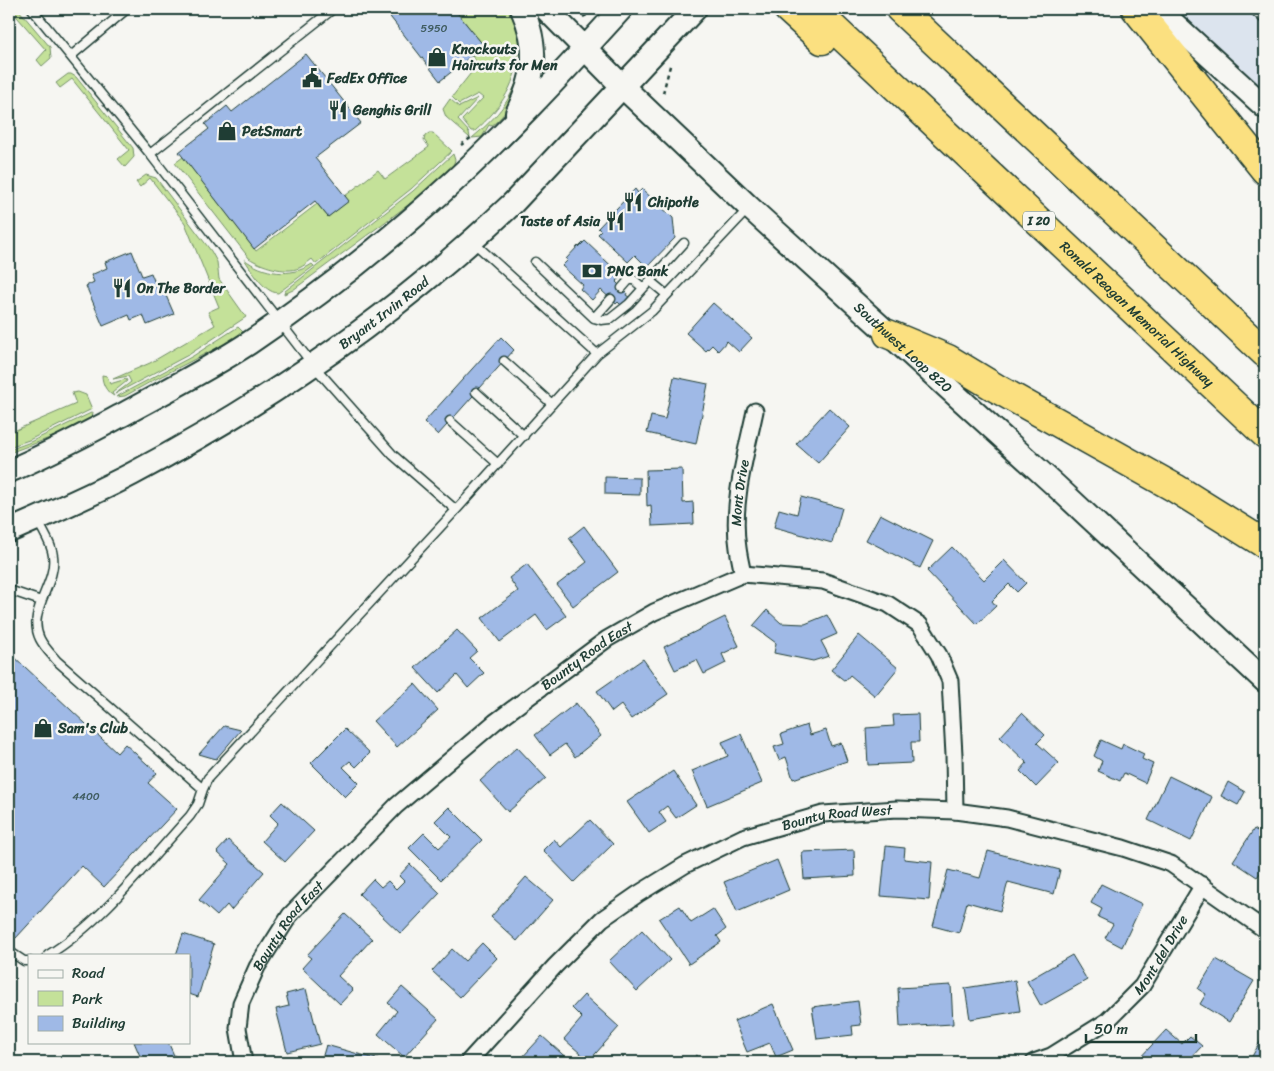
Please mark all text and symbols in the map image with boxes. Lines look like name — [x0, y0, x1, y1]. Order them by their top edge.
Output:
house number: 5950 — [420, 19, 448, 38]
place label: Knockouts Haircuts for Men — [451, 37, 558, 78]
shop icon: Knockouts Haircuts for Men — [426, 46, 448, 68]
place label: FedEx Office — [326, 66, 408, 91]
public building icon: FedEx Office — [301, 67, 323, 89]
place label: Genghis Grill — [352, 98, 432, 123]
restaurant icon: Genghis Grill — [327, 99, 349, 121]
place label: PetSmart — [242, 119, 303, 144]
shop icon: PetSmart — [216, 120, 238, 142]
place label: Chipotle — [647, 190, 699, 215]
restaurant icon: Chipotle — [622, 191, 644, 213]
place label: Taste of Asia — [520, 209, 601, 234]
restaurant icon: Taste of Asia — [604, 210, 626, 232]
road number: I 20 — [1023, 212, 1055, 230]
street label: Ronald Reagan Memorial Highway — [1054, 234, 1221, 394]
place label: PNC Bank — [607, 259, 669, 284]
bank icon: PNC Bank — [581, 260, 603, 282]
street label: Bryant Irvin Road — [333, 269, 436, 356]
place label: On The Border — [136, 276, 226, 301]
restaurant icon: On The Border — [111, 277, 133, 299]
street label: Southwest Loop 820 — [848, 295, 959, 399]
street label: Mont Drive — [724, 457, 757, 526]
street label: Bounty Road East — [535, 613, 639, 697]
place label: Sam's Club — [57, 716, 128, 741]
shop icon: Sam's Club — [32, 717, 54, 739]
house number: 4400 — [72, 787, 100, 806]
street label: Bounty Road West — [779, 797, 894, 838]
street label: Bounty Road East — [245, 873, 331, 976]
street label: Mont del Drive — [1127, 910, 1195, 1001]
legend — [28, 954, 190, 1044]
text: Road — [72, 960, 105, 986]
text: Park — [72, 986, 103, 1012]
text: Building — [72, 1010, 126, 1036]
scale bar — [1086, 1011, 1196, 1043]
text: 50 m — [1094, 1016, 1129, 1042]

